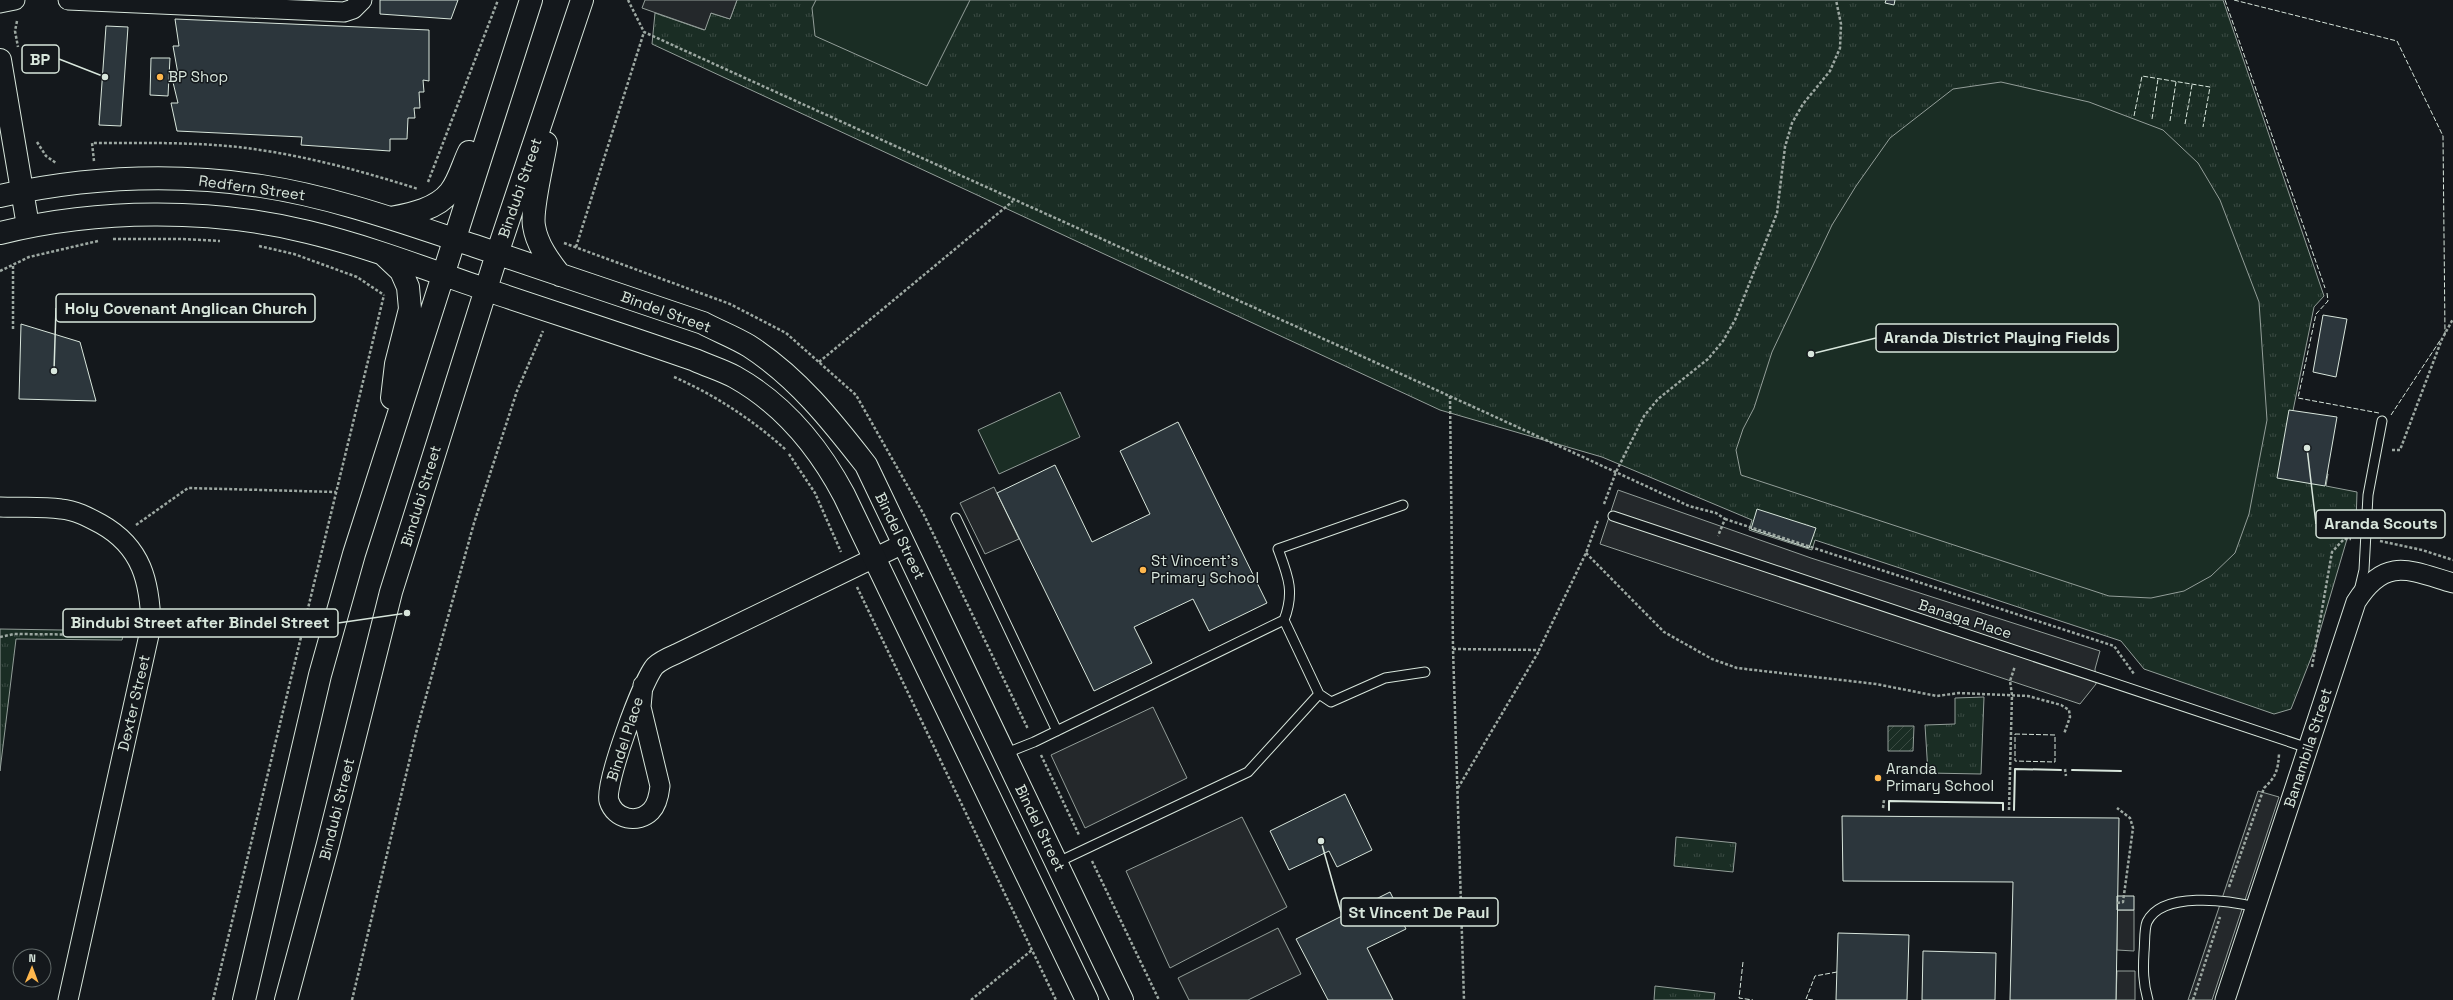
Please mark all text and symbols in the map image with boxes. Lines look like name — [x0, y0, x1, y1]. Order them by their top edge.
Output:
callout: BP — [22, 45, 59, 73]
text: BP — [30, 49, 50, 70]
place label: BP Shop — [168, 67, 228, 86]
marker: BP Shop — [155, 72, 165, 82]
street label: Bindubi Street — [494, 135, 546, 240]
street label: Redfern Street — [197, 171, 307, 204]
street label: Bindel Street — [618, 286, 714, 337]
callout: Holy Covenant Anglican Church — [56, 294, 315, 322]
text: Holy Covenant Anglican Church — [65, 298, 307, 319]
callout: Aranda District Playing Fields — [1876, 324, 2118, 352]
text: Aranda District Playing Fields — [1884, 327, 2110, 348]
street label: Bindubi Street — [396, 443, 445, 549]
street label: Bindel Street — [871, 489, 930, 583]
callout: Aranda Scouts — [2316, 510, 2445, 538]
text: Aranda Scouts — [2324, 513, 2438, 534]
place label: St Vincent's Primary School — [1151, 551, 1259, 587]
marker: St Vincent's Primary School — [1138, 565, 1148, 575]
street label: Banaga Place — [1916, 594, 2014, 643]
callout: Bindubi Street after Bindel Street — [63, 609, 338, 637]
text: Bindubi Street after Bindel Street — [70, 612, 330, 633]
street label: Dexter Street — [113, 653, 154, 753]
street label: Banambila Street — [2279, 686, 2336, 810]
street label: Bindel Place — [602, 694, 647, 784]
street label: Bindubi Street — [315, 756, 358, 862]
place label: Aranda Primary School — [1886, 759, 1994, 795]
marker: Aranda Primary School — [1873, 773, 1883, 783]
street label: Bindel Street — [1011, 781, 1070, 875]
callout: St Vincent De Paul — [1341, 898, 1498, 926]
text: St Vincent De Paul — [1348, 902, 1490, 923]
north arrow — [12, 948, 52, 988]
text: N — [28, 951, 36, 965]

